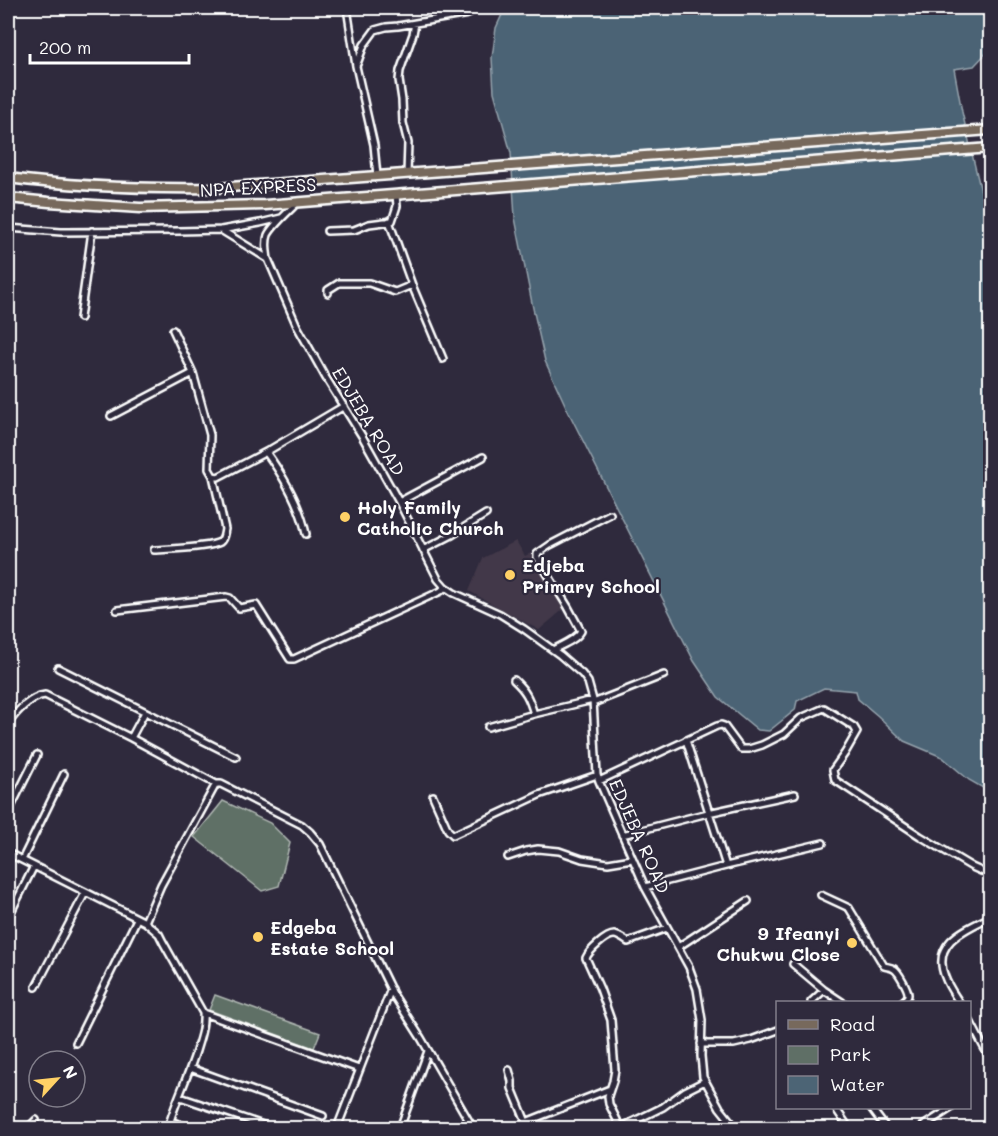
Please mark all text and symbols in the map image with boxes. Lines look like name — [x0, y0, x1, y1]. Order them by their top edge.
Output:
scale bar — [30, 27, 189, 65]
text: 200 m — [39, 35, 91, 59]
street label: NPA EXPRESS — [199, 172, 317, 202]
street label: EDJEBA ROAD — [327, 362, 411, 480]
place label: Holy Family Catholic Church — [357, 495, 504, 540]
marker: Holy Family Catholic Church — [338, 510, 352, 524]
place label: Edjeba Primary School — [522, 553, 660, 598]
marker: Edjeba Primary School — [503, 568, 517, 582]
street label: EDJEBA ROAD — [604, 775, 676, 897]
place label: Edgeba Estate School — [270, 915, 394, 960]
place label: 9 Ifeanyi Chukwu Close — [717, 921, 840, 966]
marker: Edgeba Estate School — [251, 930, 265, 944]
marker: 9 Ifeanyi Chukwu Close — [845, 936, 859, 950]
legend — [776, 1001, 971, 1109]
text: Road — [830, 1012, 875, 1036]
text: Park — [830, 1042, 871, 1066]
north arrow — [27, 1049, 87, 1109]
text: N — [59, 1062, 83, 1082]
text: Water — [830, 1072, 885, 1096]

